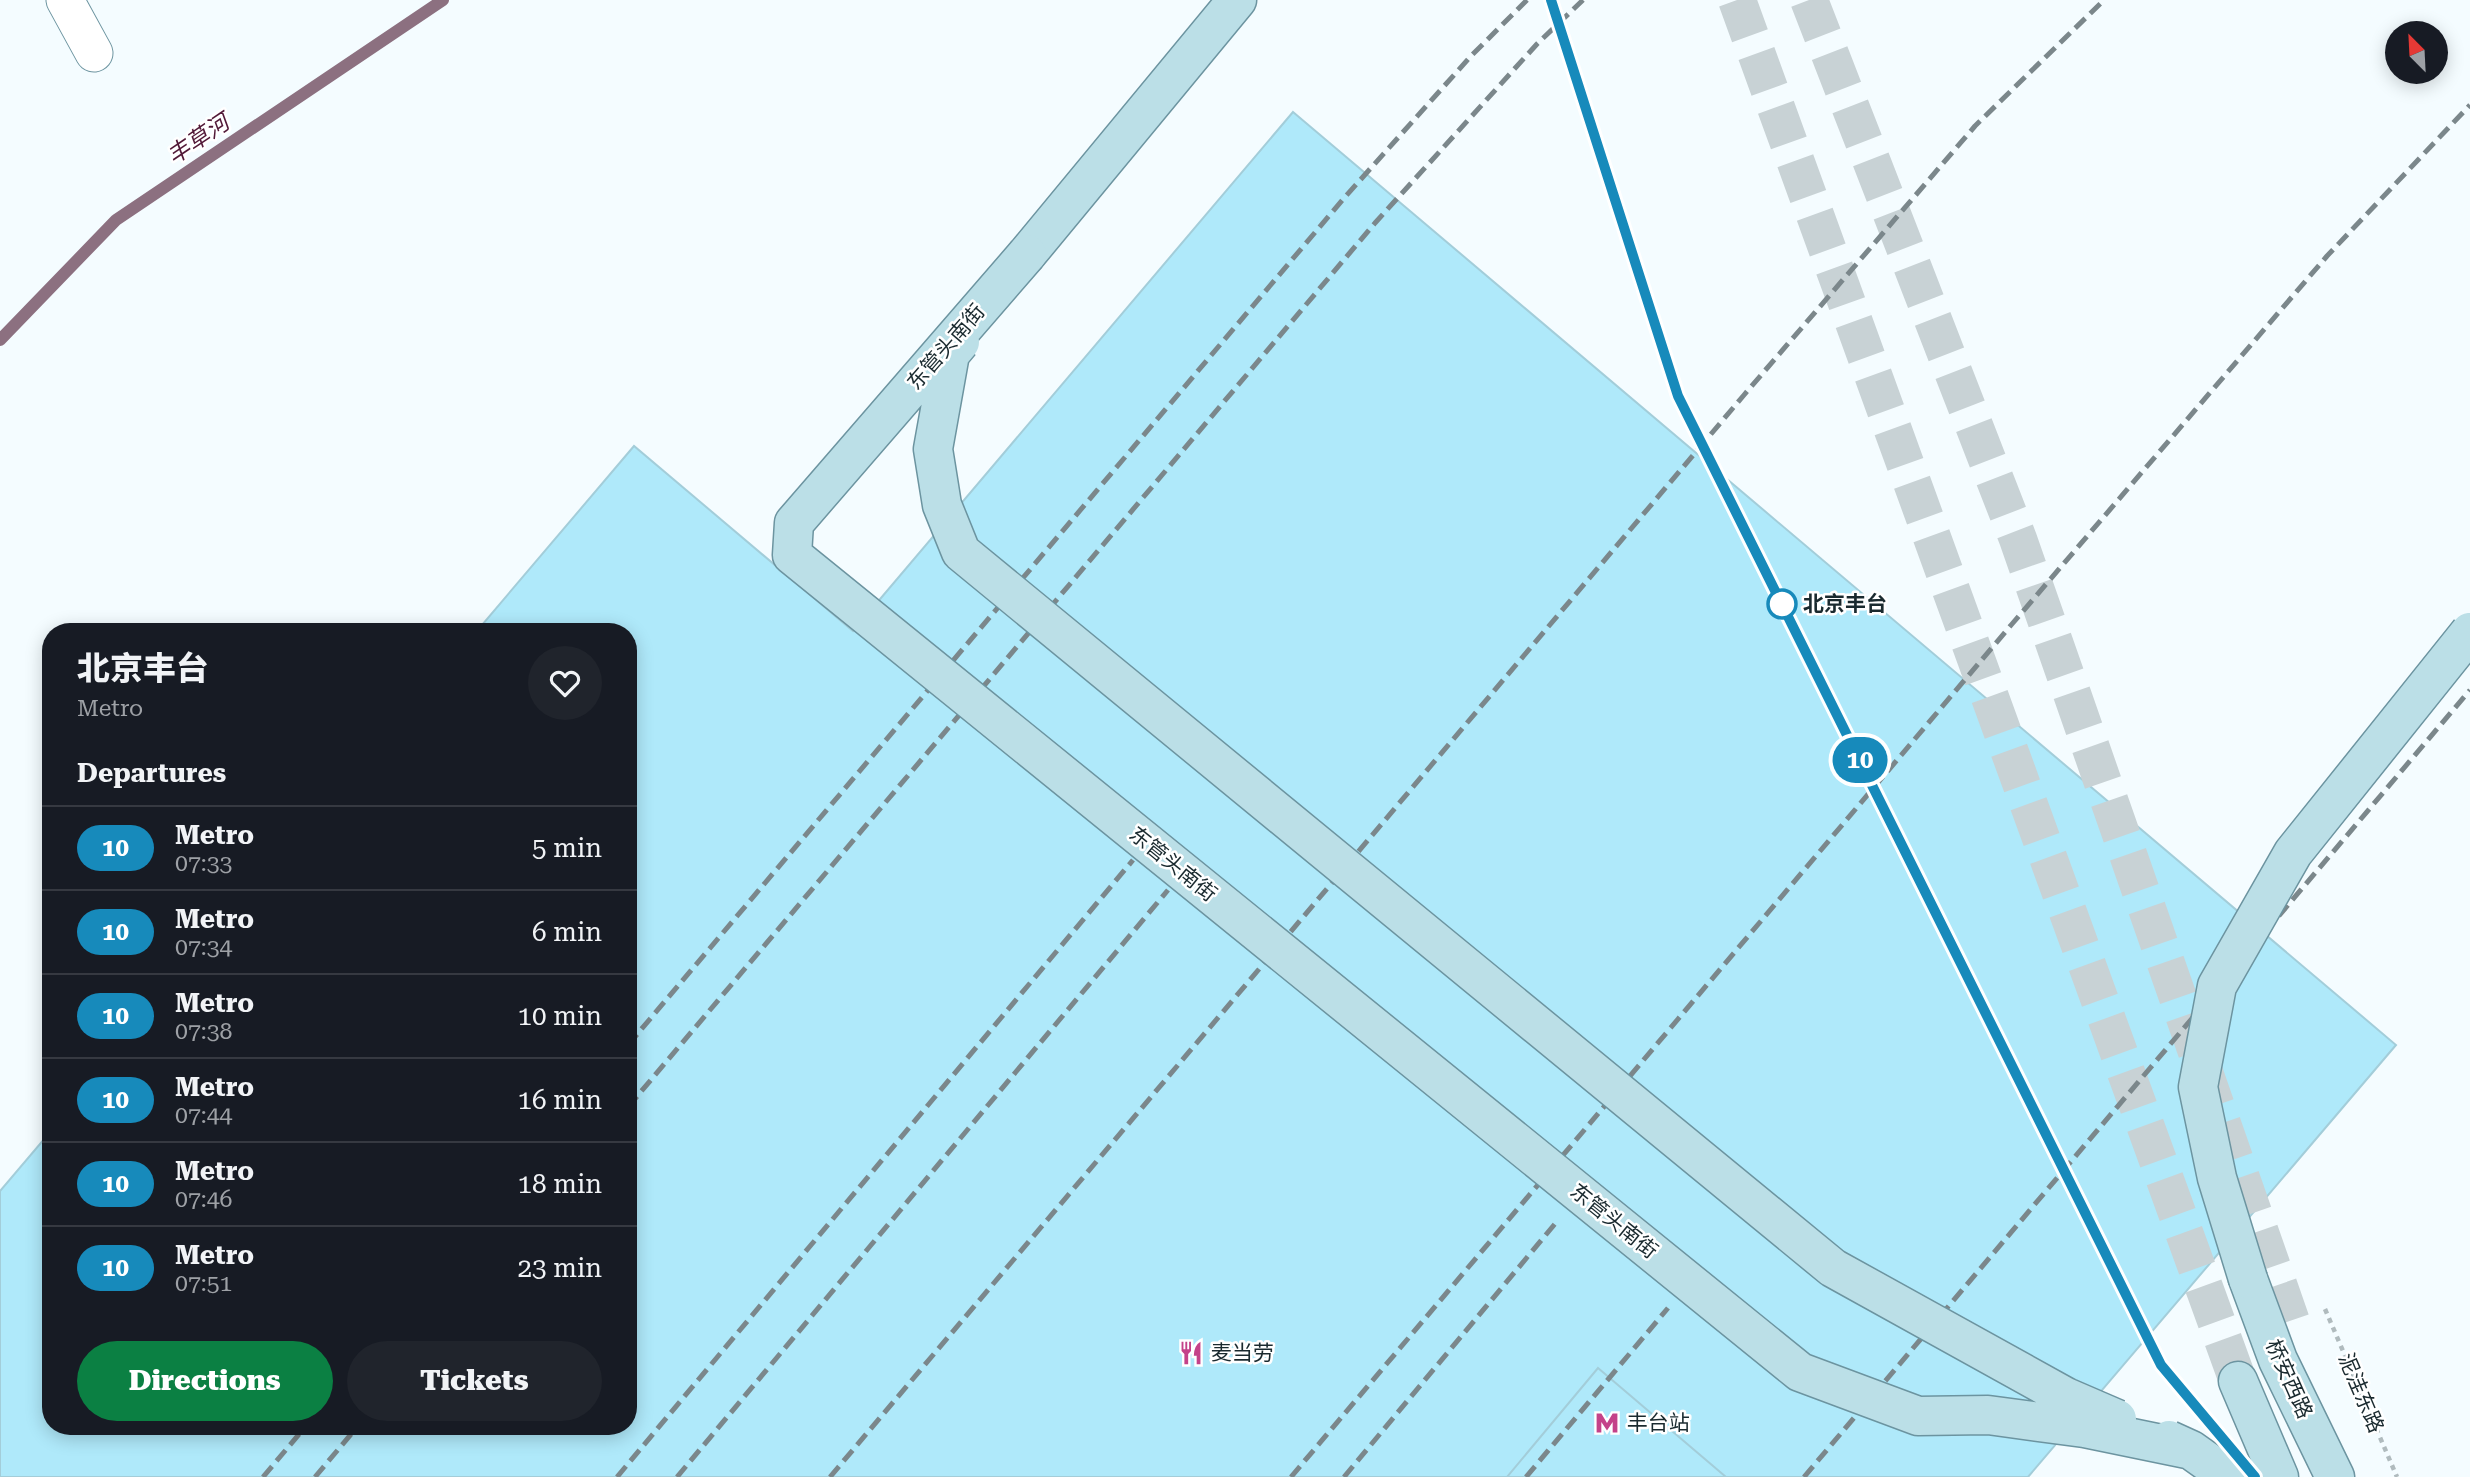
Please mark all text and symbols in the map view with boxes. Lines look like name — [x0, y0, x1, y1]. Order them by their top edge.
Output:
north arrow — [2385, 21, 2448, 84]
map controls — [2385, 21, 2448, 84]
water label: 丰草河 — [162, 107, 238, 170]
street label: 东管头南街 — [903, 300, 989, 394]
marker: 北京丰台 — [1767, 589, 1797, 619]
place label: 北京丰台 — [1803, 592, 1887, 616]
button: heart — [528, 646, 602, 720]
text: 北京丰台 — [77, 649, 209, 688]
text: Metro — [77, 695, 143, 722]
line badge: 10 — [1828, 737, 1892, 783]
text: 10 — [1847, 746, 1873, 774]
text: Departures — [77, 758, 226, 788]
text: Metro — [175, 820, 254, 850]
street label: 东管头南街 — [1125, 822, 1221, 906]
text: 5 min — [532, 833, 602, 863]
text: 10 — [102, 834, 129, 862]
text: 07:33 — [175, 850, 232, 877]
text: Metro — [175, 904, 254, 934]
text: 6 min — [532, 917, 602, 947]
text: 10 — [102, 918, 129, 946]
text: 07:34 — [175, 934, 232, 961]
text: Metro — [175, 988, 254, 1018]
text: 10 min — [518, 1001, 602, 1031]
text: 10 — [102, 1002, 129, 1030]
text: 07:38 — [175, 1018, 232, 1045]
text: Metro — [175, 1072, 254, 1102]
text: 16 min — [518, 1085, 602, 1115]
text: 10 — [102, 1086, 129, 1114]
text: 07:44 — [175, 1102, 232, 1129]
text: Metro — [175, 1156, 254, 1186]
text: 18 min — [518, 1169, 602, 1199]
text: 10 — [102, 1170, 129, 1198]
street label: 东管头南街 — [1566, 1179, 1662, 1263]
text: 07:46 — [175, 1186, 232, 1213]
text: Metro — [175, 1240, 254, 1270]
text: 23 min — [518, 1253, 602, 1283]
text: 10 — [102, 1254, 129, 1282]
text: 07:51 — [175, 1270, 232, 1297]
street label: 桥安西路 — [2261, 1336, 2317, 1422]
restaurant icon: 麦当劳 — [1177, 1339, 1205, 1367]
button: Directions — [77, 1341, 333, 1421]
button: Tickets — [347, 1341, 602, 1421]
place label: 麦当劳 — [1211, 1341, 1274, 1365]
street label: 泥洼东路 — [2334, 1350, 2388, 1436]
metro station icon: 丰台站 — [1593, 1409, 1621, 1437]
place label: 丰台站 — [1627, 1411, 1690, 1435]

